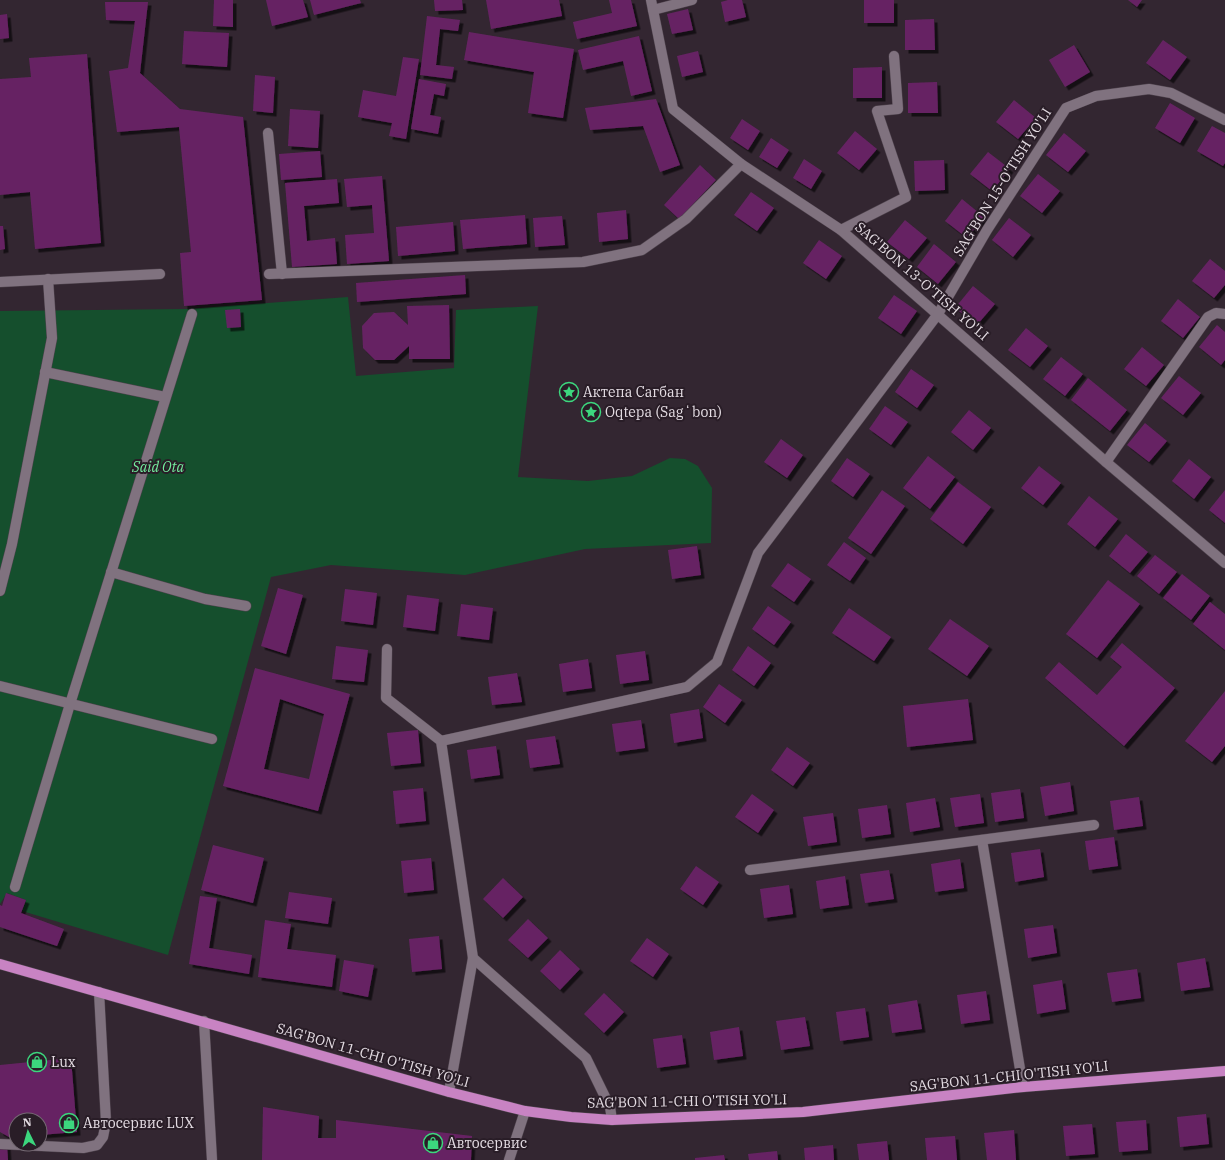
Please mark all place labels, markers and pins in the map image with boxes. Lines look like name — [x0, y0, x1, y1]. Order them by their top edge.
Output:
place icon: Актепа Сагбан — [558, 381, 580, 403]
place label: Актепа Сагбан — [583, 383, 684, 401]
place icon: Oqtepa (Sagʻbon) — [580, 401, 602, 423]
place label: Oqtepa (Sagʻbon) — [605, 403, 722, 421]
shop icon: Lux — [26, 1051, 48, 1073]
place label: Lux — [51, 1053, 76, 1071]
shop icon: Автосервис LUX — [58, 1112, 80, 1134]
place label: Автосервис LUX — [83, 1114, 195, 1132]
shop icon: Автосервис — [422, 1132, 444, 1154]
place label: Автосервис — [447, 1134, 527, 1152]

